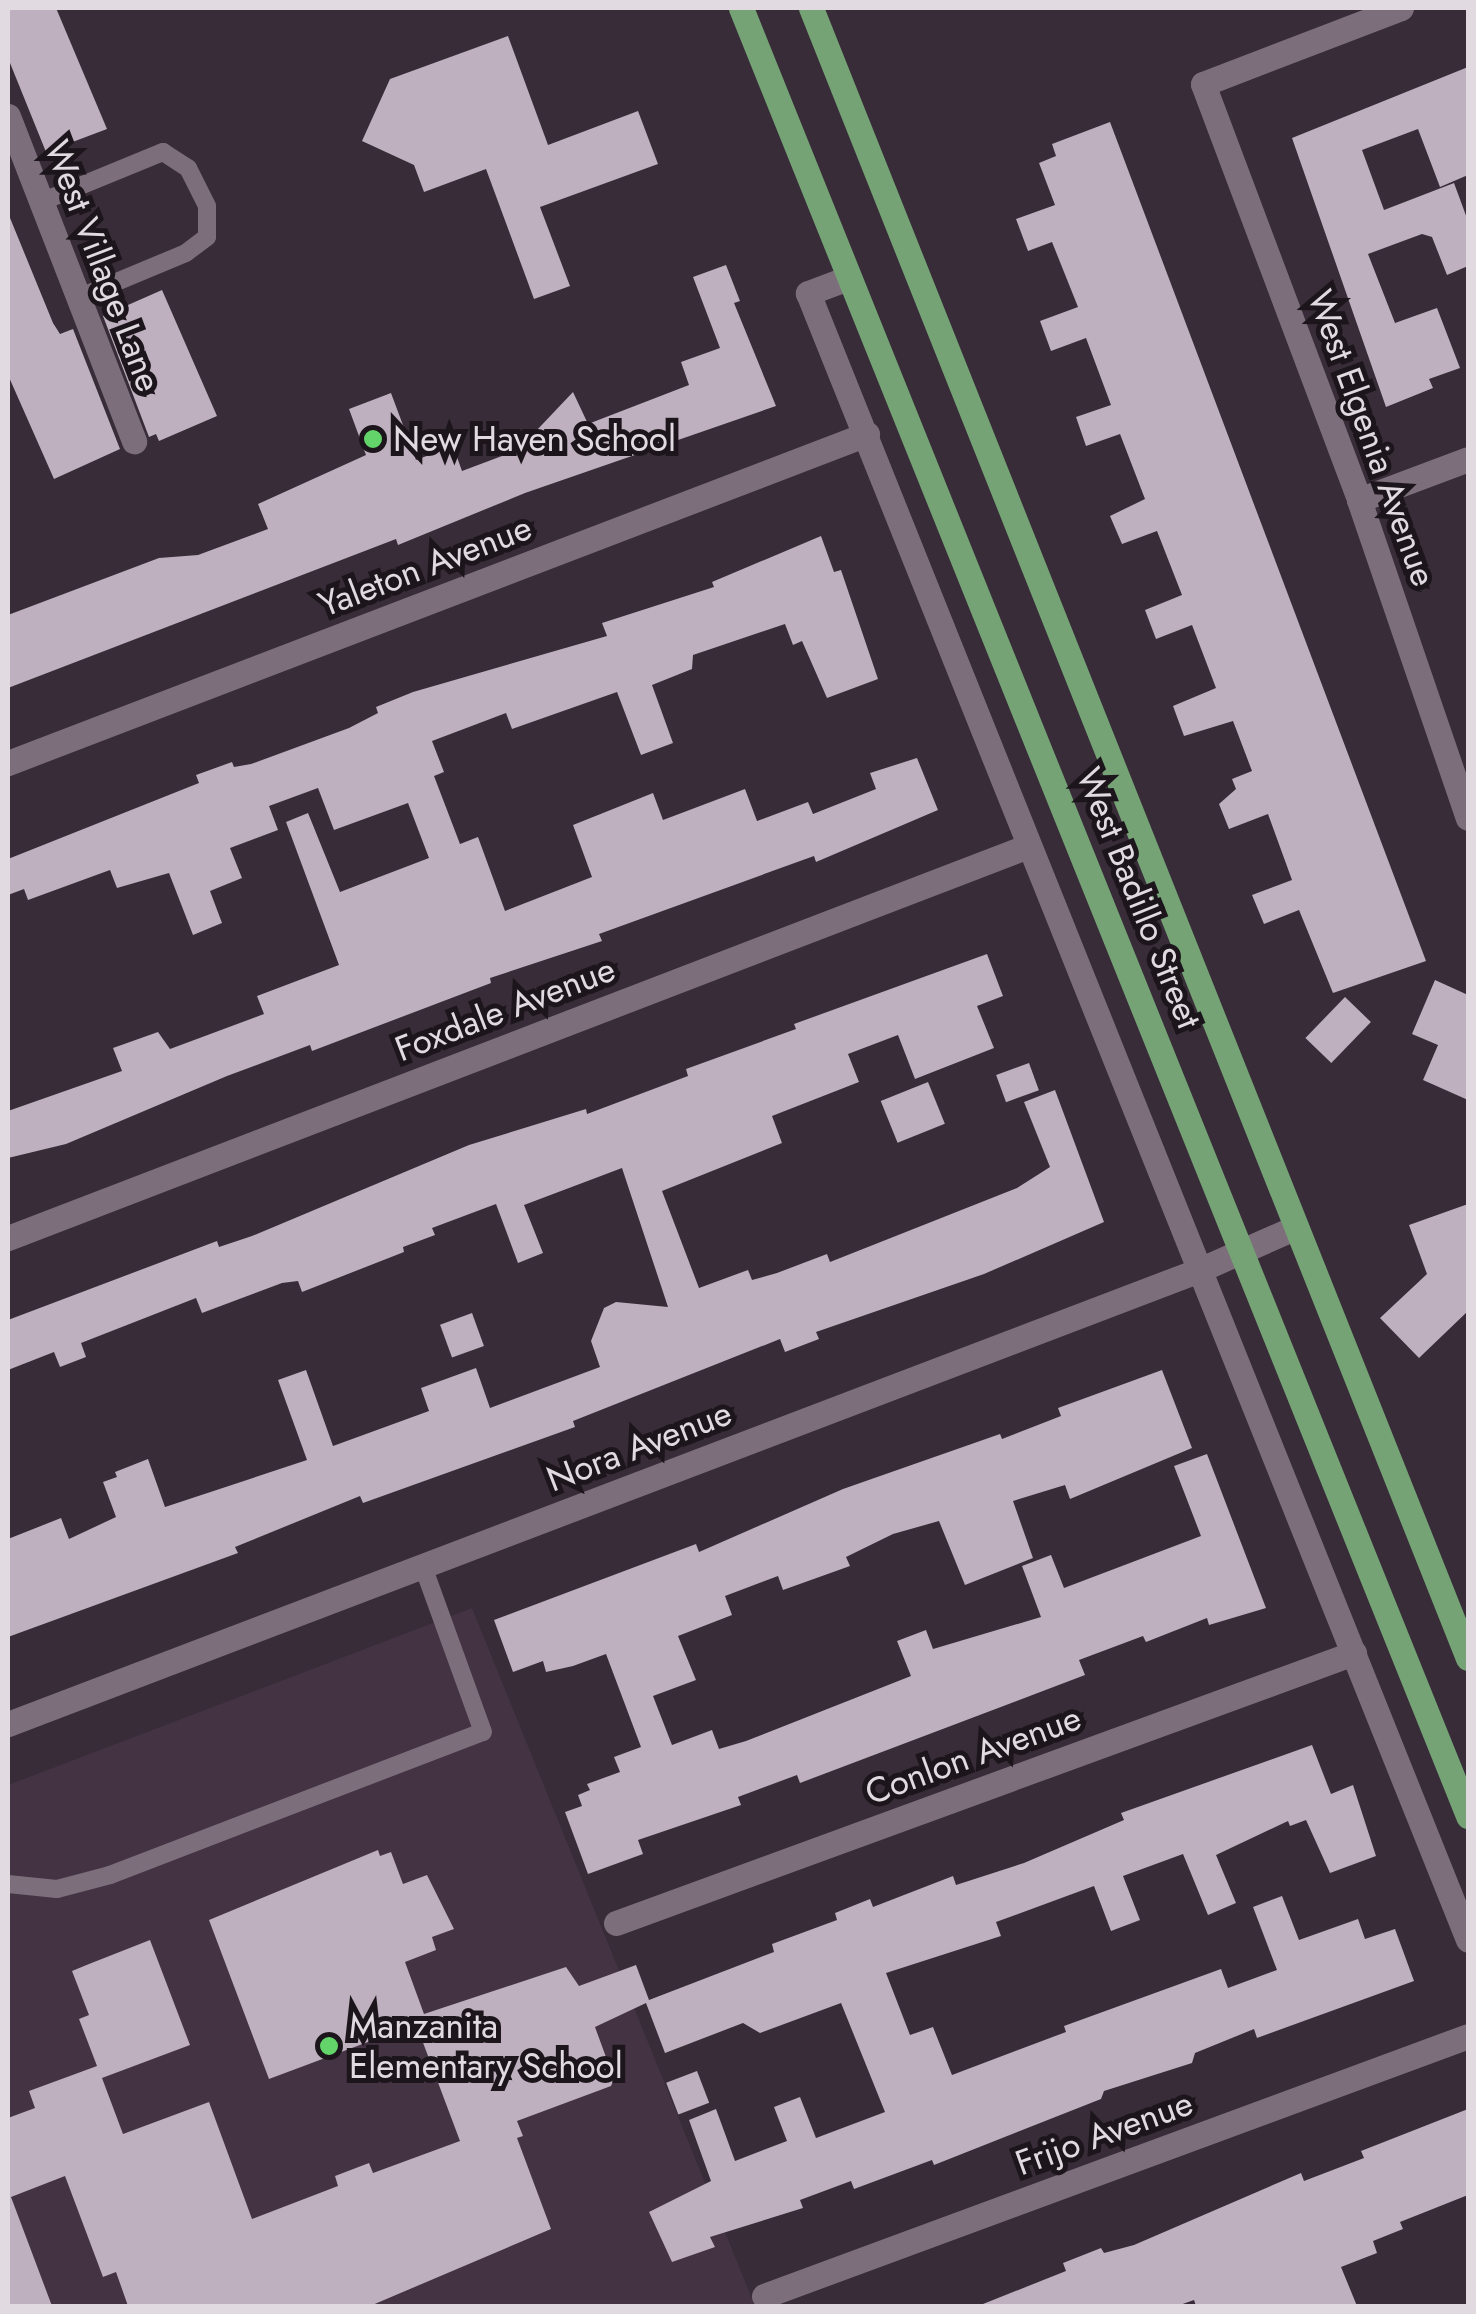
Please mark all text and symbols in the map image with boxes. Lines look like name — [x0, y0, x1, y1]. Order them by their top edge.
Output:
street label: West Village Lane — [36, 135, 170, 397]
street label: West Elgenia Avenue — [1299, 284, 1445, 592]
place label: New Haven School — [393, 418, 676, 460]
marker: New Haven School — [362, 428, 384, 450]
street label: Yaleton Avenue — [313, 506, 537, 626]
street label: West Badillo Street — [1068, 761, 1210, 1035]
street label: Foxdale Avenue — [389, 948, 621, 1070]
street label: Nora Avenue — [541, 1392, 737, 1500]
street label: Conlon Avenue — [859, 1697, 1087, 1813]
place label: Manzanita Elementary School — [349, 2005, 623, 2087]
marker: Manzanita Elementary School — [318, 2035, 340, 2057]
street label: Frijo Avenue — [1010, 2082, 1198, 2184]

